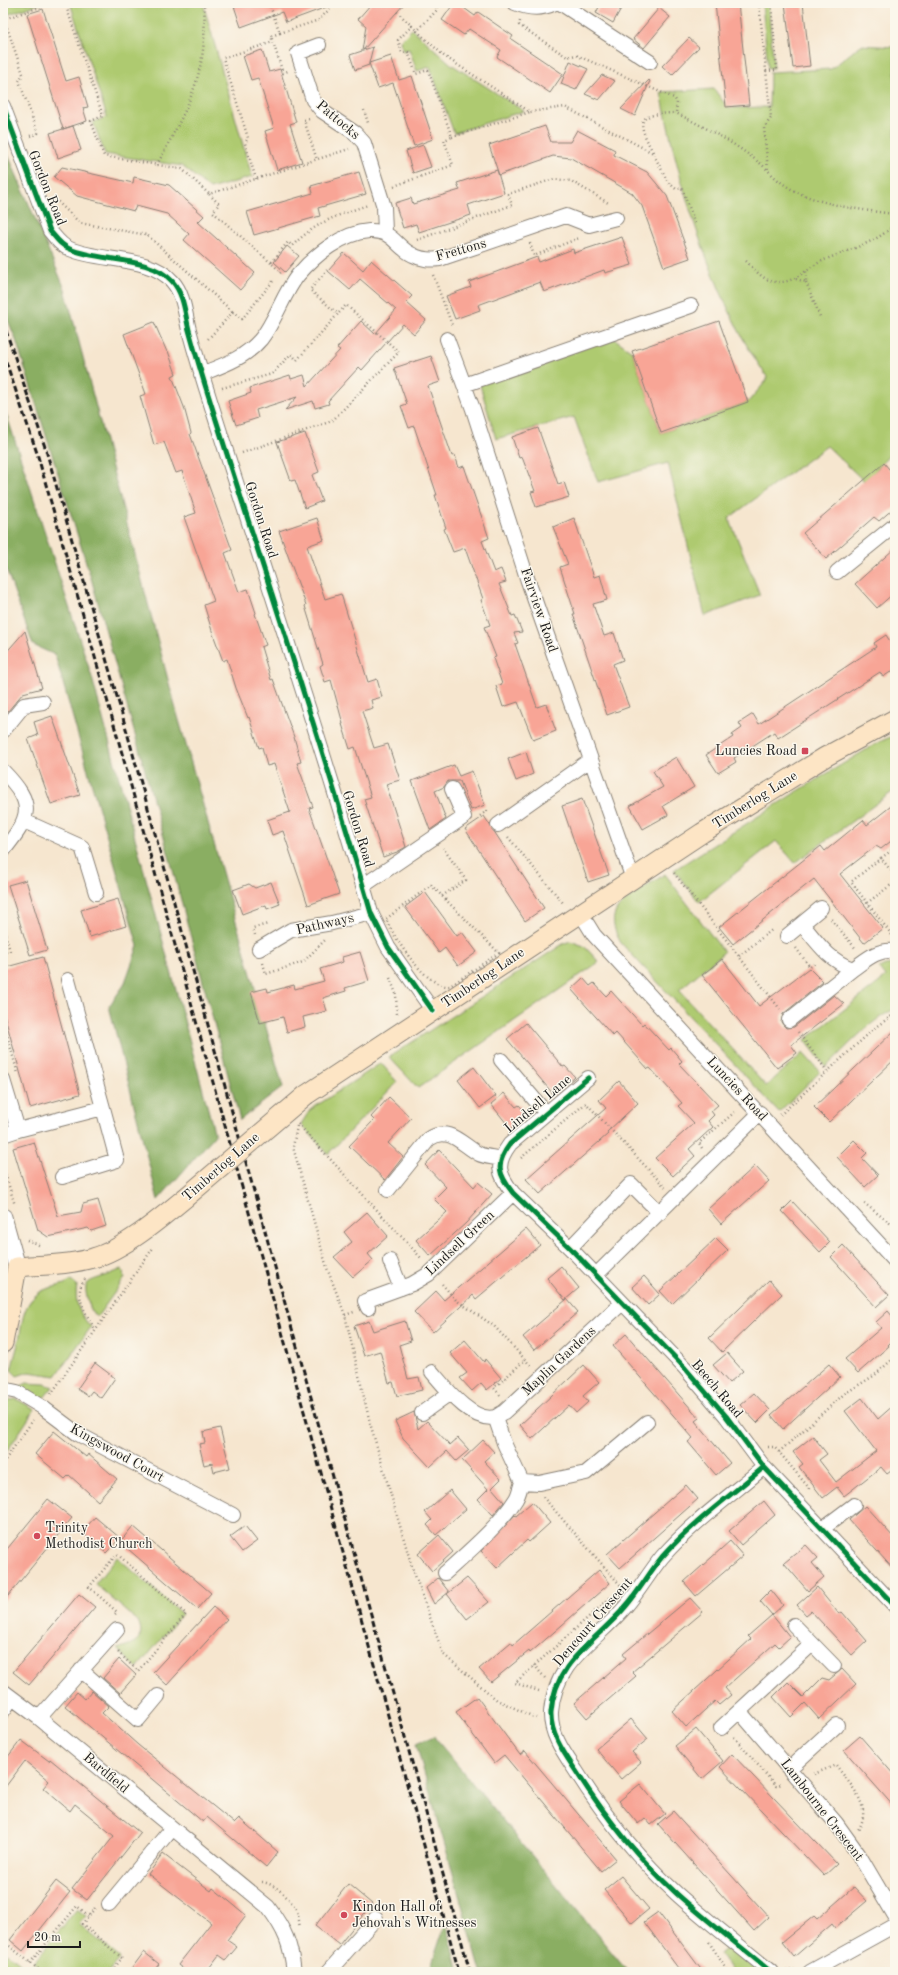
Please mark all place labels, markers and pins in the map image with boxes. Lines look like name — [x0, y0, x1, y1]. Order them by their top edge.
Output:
place label: Luncies Road — [715, 744, 797, 758]
marker: Luncies Road — [800, 746, 810, 756]
place label: Trinity Methodist Church — [45, 1521, 153, 1551]
marker: Trinity Methodist Church — [32, 1531, 42, 1541]
place label: Kindon Hall of Jehovah's Witnesses — [352, 1900, 477, 1930]
marker: Kindon Hall of Jehovah's Witnesses — [339, 1910, 349, 1920]

